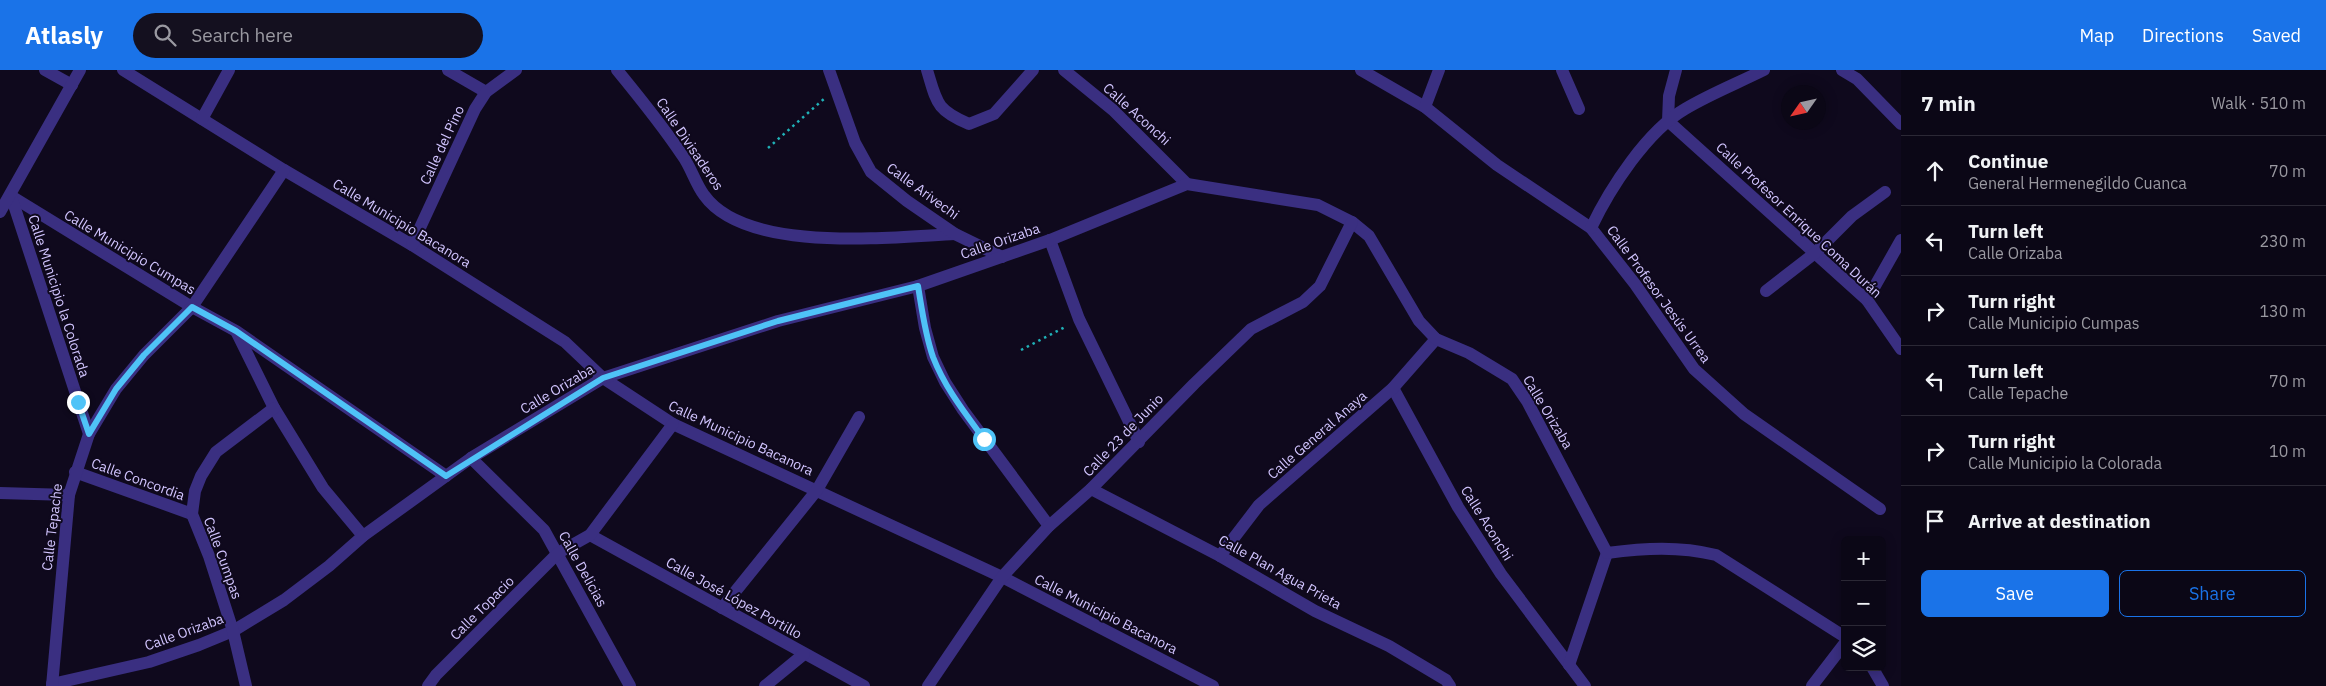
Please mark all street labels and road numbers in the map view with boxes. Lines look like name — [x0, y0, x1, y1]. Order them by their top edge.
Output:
street label: Calle Aconchi — [1099, 79, 1175, 149]
street label: Calle Divisaderos — [652, 94, 728, 194]
street label: Calle del Pino — [416, 102, 468, 188]
street label: Calle Profesor Enrique Coma Durán — [1712, 138, 1886, 302]
street label: Calle Arivechi — [883, 159, 963, 223]
street label: Calle Municipio Bacanora — [330, 175, 475, 272]
street label: Calle Municipio Cumpas — [61, 206, 199, 298]
street label: Calle Municipio la Colorada — [24, 213, 94, 380]
street label: Calle Orizaba — [958, 219, 1043, 263]
street label: Calle Profesor Jesús Urrea — [1603, 222, 1715, 367]
street label: Calle Orizaba — [517, 360, 598, 418]
street label: Calle Orizaba — [1519, 372, 1577, 453]
street label: Calle General Anaya — [1264, 387, 1371, 483]
street label: Calle 23 de Junio — [1079, 390, 1167, 480]
street label: Calle Municipio Bacanora — [665, 396, 817, 480]
street label: Calle Concordia — [89, 454, 188, 504]
street label: Calle Tepache — [38, 482, 66, 572]
street label: Calle Aconchi — [1457, 482, 1517, 564]
street label: Calle Cumpas — [200, 515, 246, 602]
street label: Calle Delicias — [555, 528, 611, 610]
street label: Calle Plan Agua Prieta — [1215, 531, 1345, 614]
street label: Calle José López Portillo — [663, 553, 805, 643]
street label: Calle Municipio Bacanora — [1031, 570, 1181, 658]
street label: Calle Topacio — [446, 572, 518, 644]
street label: Calle Orizaba — [142, 609, 226, 655]

